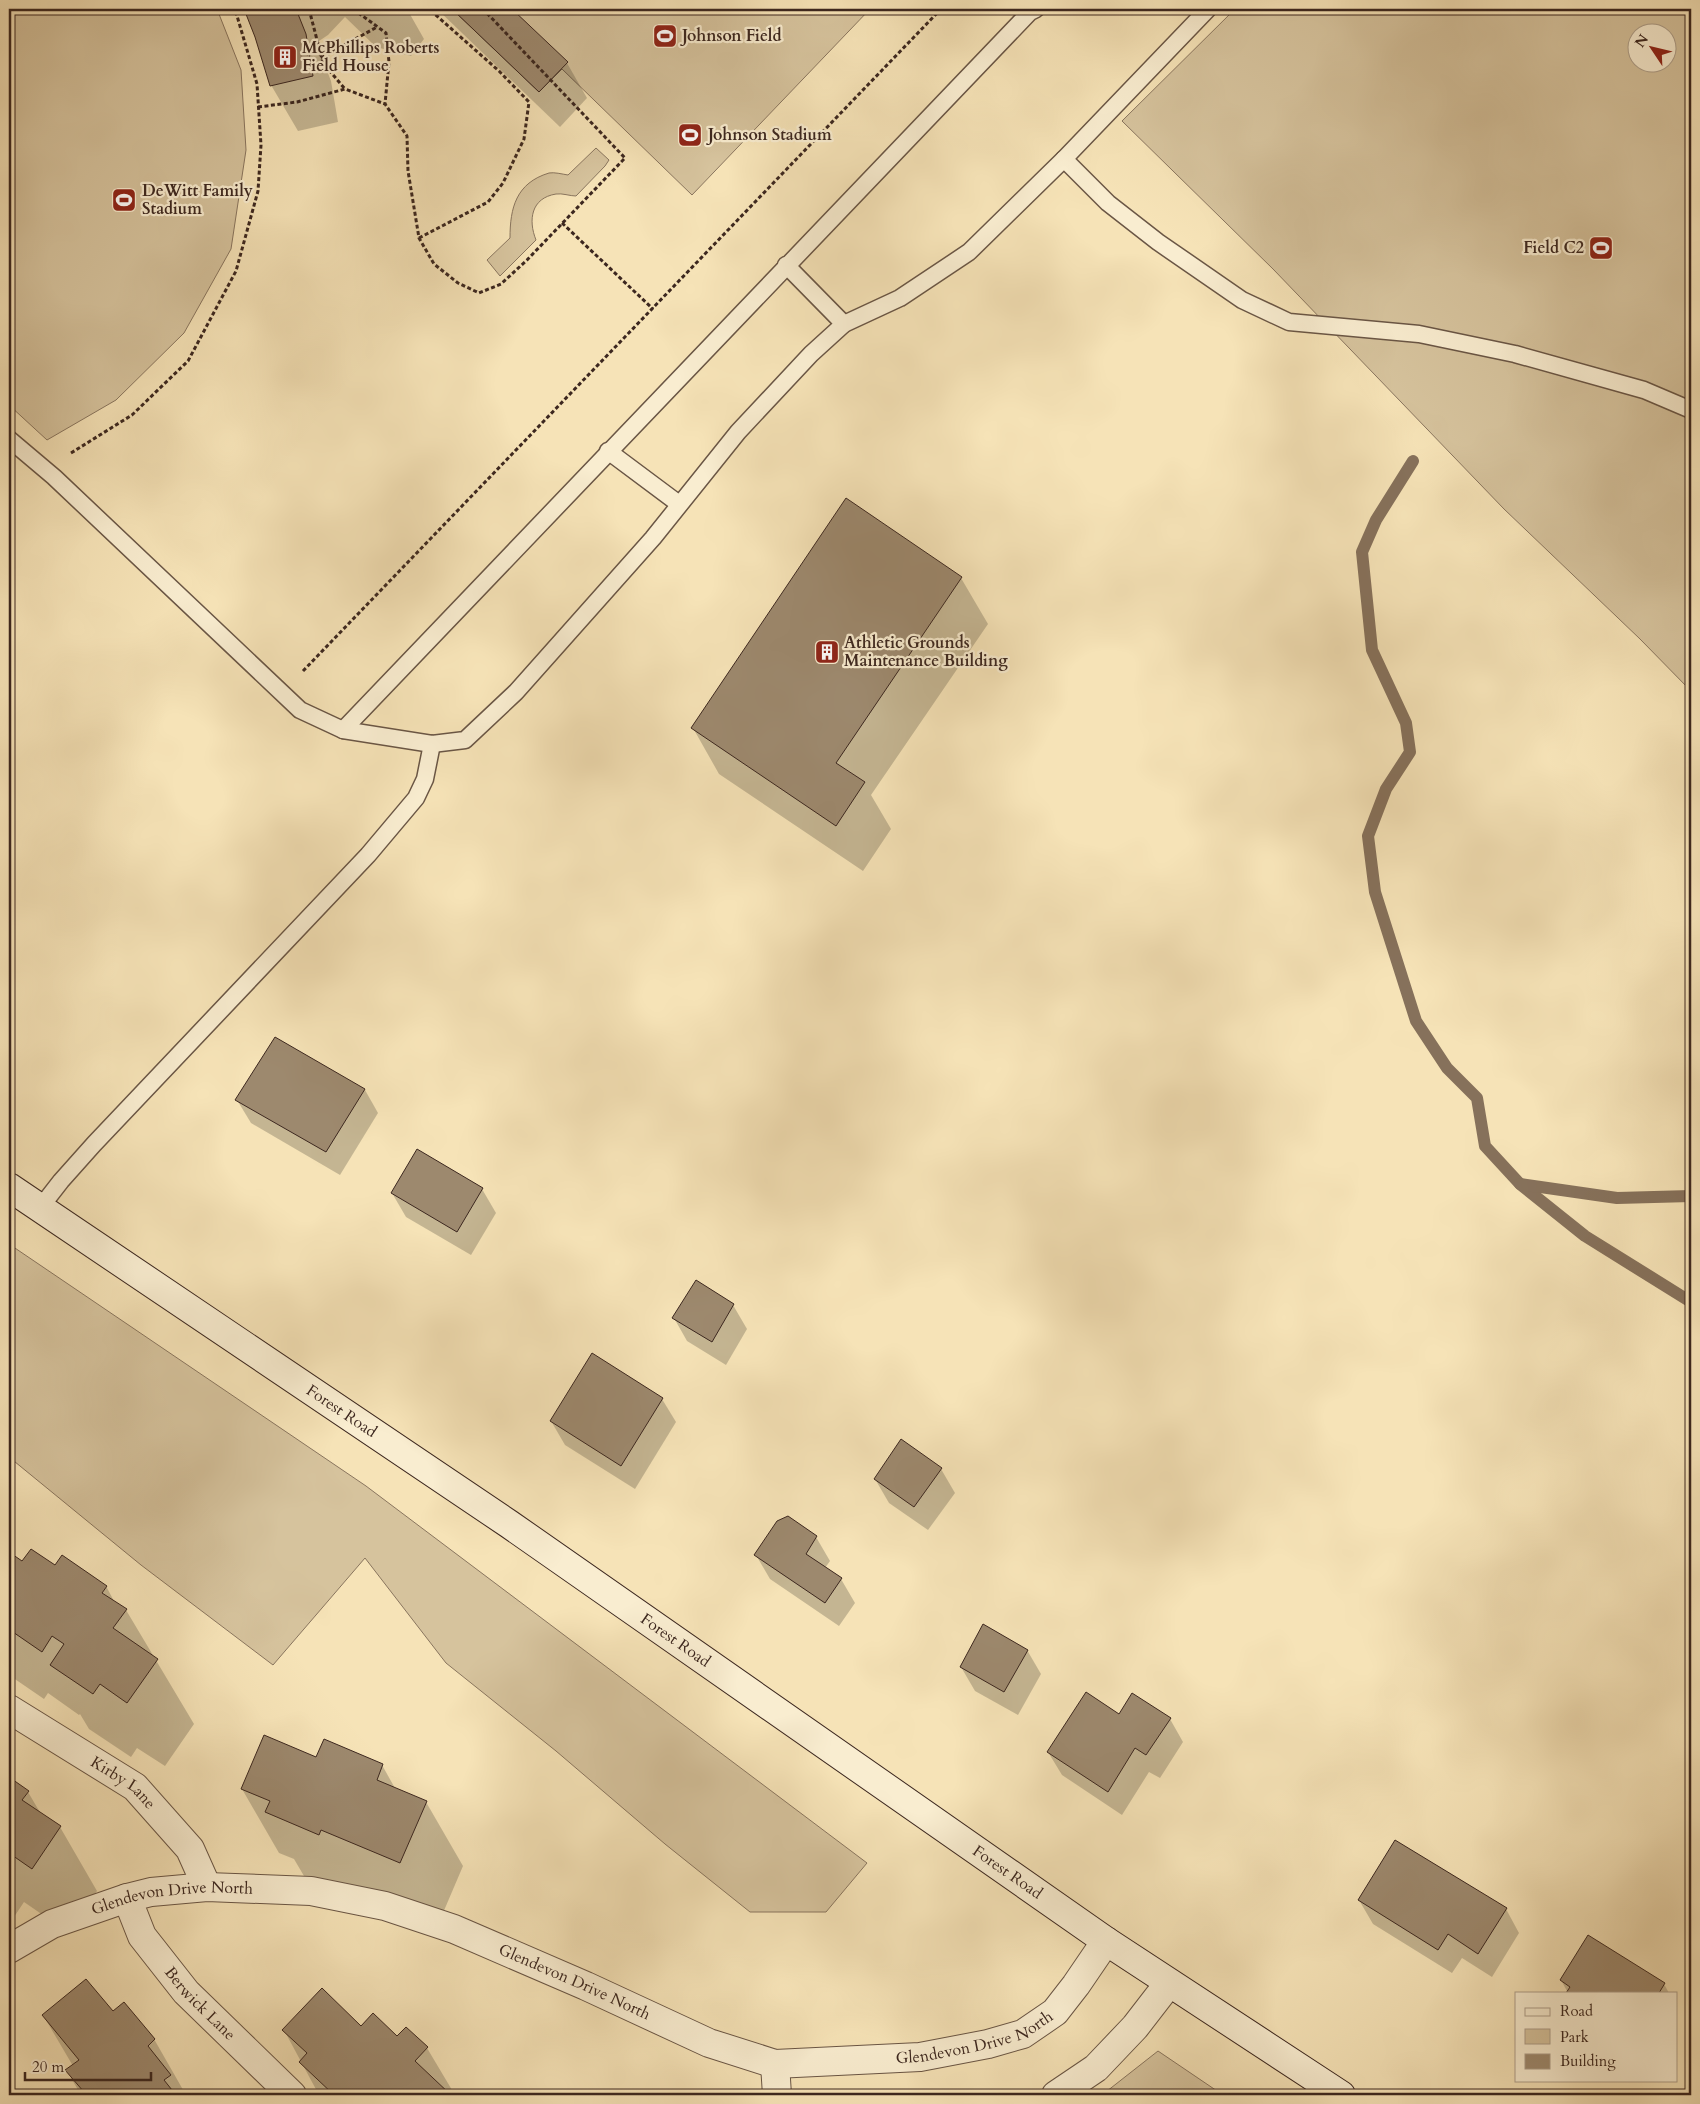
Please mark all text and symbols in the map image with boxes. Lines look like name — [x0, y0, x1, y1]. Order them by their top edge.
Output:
north arrow — [1628, 22, 1678, 72]
sports icon: Johnson Field — [652, 23, 678, 49]
place label: Johnson Field — [680, 25, 782, 47]
text: N — [1630, 30, 1653, 51]
place label: McPhillips Roberts Field House — [302, 37, 439, 77]
building icon: McPhillips Roberts Field House — [272, 44, 298, 70]
sports icon: Johnson Stadium — [677, 122, 703, 148]
place label: Johnson Stadium — [706, 124, 832, 146]
place label: DeWitt Family Stadium — [142, 180, 253, 220]
sports icon: DeWitt Family Stadium — [111, 187, 137, 213]
sports icon: Field C2 — [1588, 235, 1614, 261]
place label: Field C2 — [1523, 237, 1584, 259]
place label: Athletic Grounds Maintenance Building — [844, 632, 1008, 672]
building icon: Athletic Grounds Maintenance Building — [814, 639, 840, 665]
street label: Forest Road — [302, 1379, 382, 1443]
street label: Forest Road — [636, 1608, 715, 1673]
street label: Kirby Lane — [86, 1751, 161, 1814]
street label: Forest Road — [968, 1840, 1047, 1905]
street label: Glendevon Drive North — [88, 1876, 254, 1921]
street label: Glendevon Drive North — [495, 1939, 654, 2025]
street label: Berwick Lane — [159, 1962, 240, 2045]
legend — [1515, 1992, 1678, 2082]
text: Road — [1560, 2001, 1593, 2021]
street label: Glendevon Drive North — [895, 2005, 1058, 2069]
text: Park — [1560, 2027, 1589, 2047]
scale bar — [25, 2049, 151, 2081]
text: Building — [1560, 2051, 1616, 2071]
text: 20 m — [32, 2057, 64, 2077]

